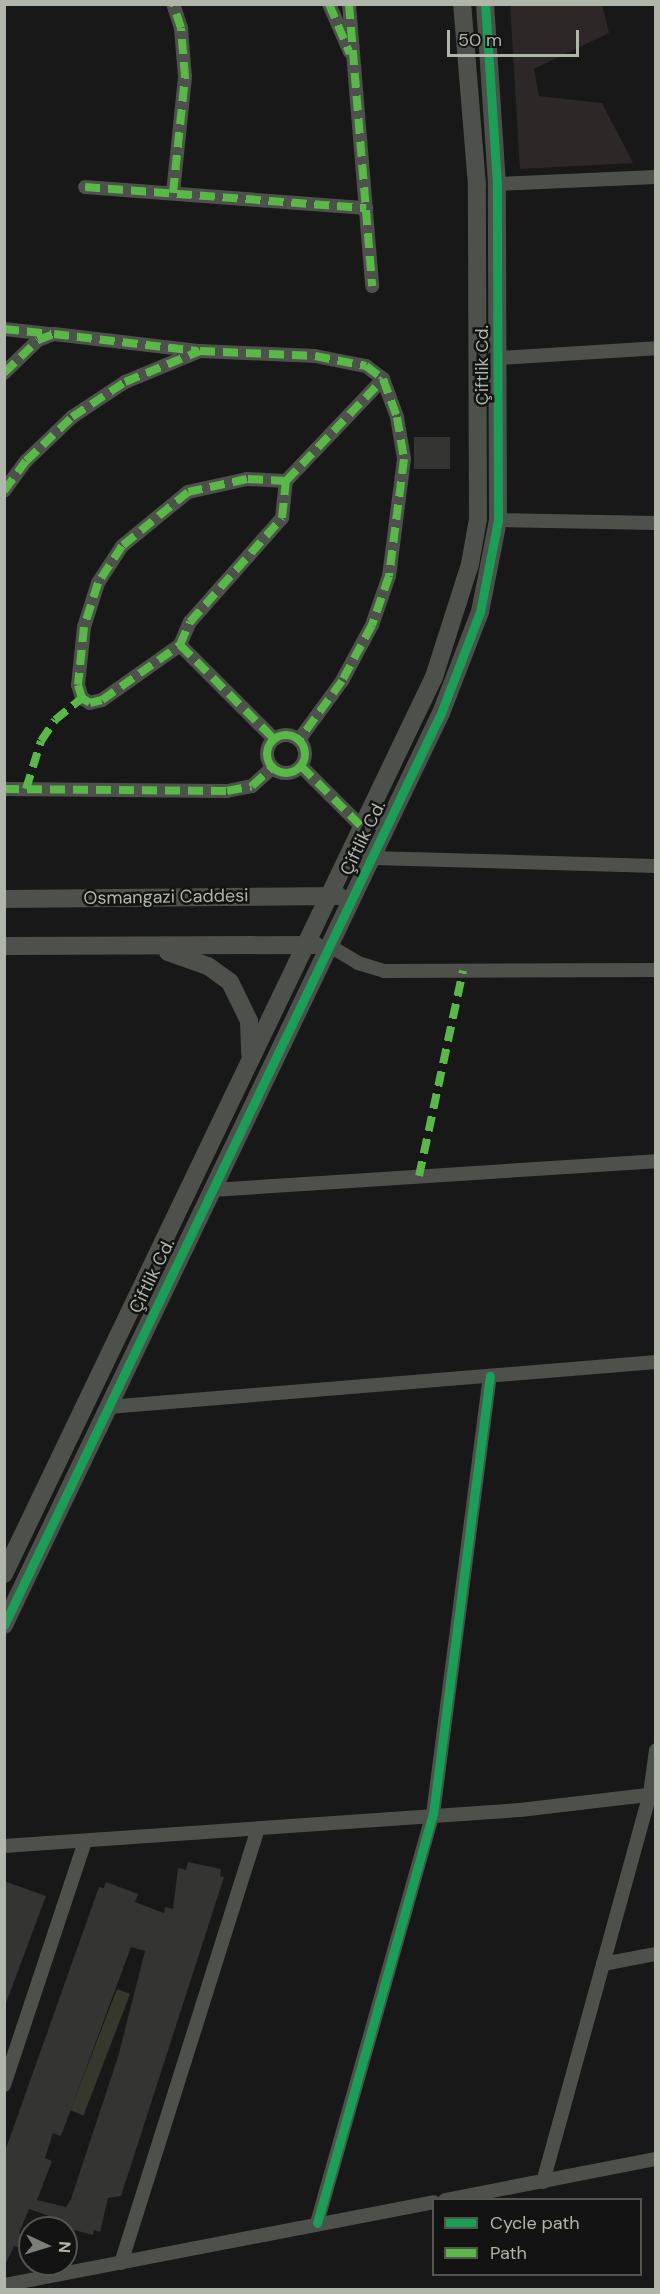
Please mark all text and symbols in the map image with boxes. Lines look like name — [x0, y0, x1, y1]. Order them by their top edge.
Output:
scale bar — [450, 18, 582, 56]
text: 50 m — [458, 28, 502, 52]
street label: Çiftlik Cd. — [471, 325, 493, 405]
street label: Çiftlik Cd. — [336, 797, 390, 879]
street label: Osmangazi Caddesi — [83, 885, 249, 909]
street label: Çiftlik Cd. — [125, 1235, 179, 1317]
legend — [432, 2198, 642, 2276]
text: Cycle path — [490, 2211, 580, 2235]
north arrow — [18, 2216, 78, 2276]
text: N — [54, 2241, 75, 2254]
text: Path — [490, 2241, 527, 2265]

